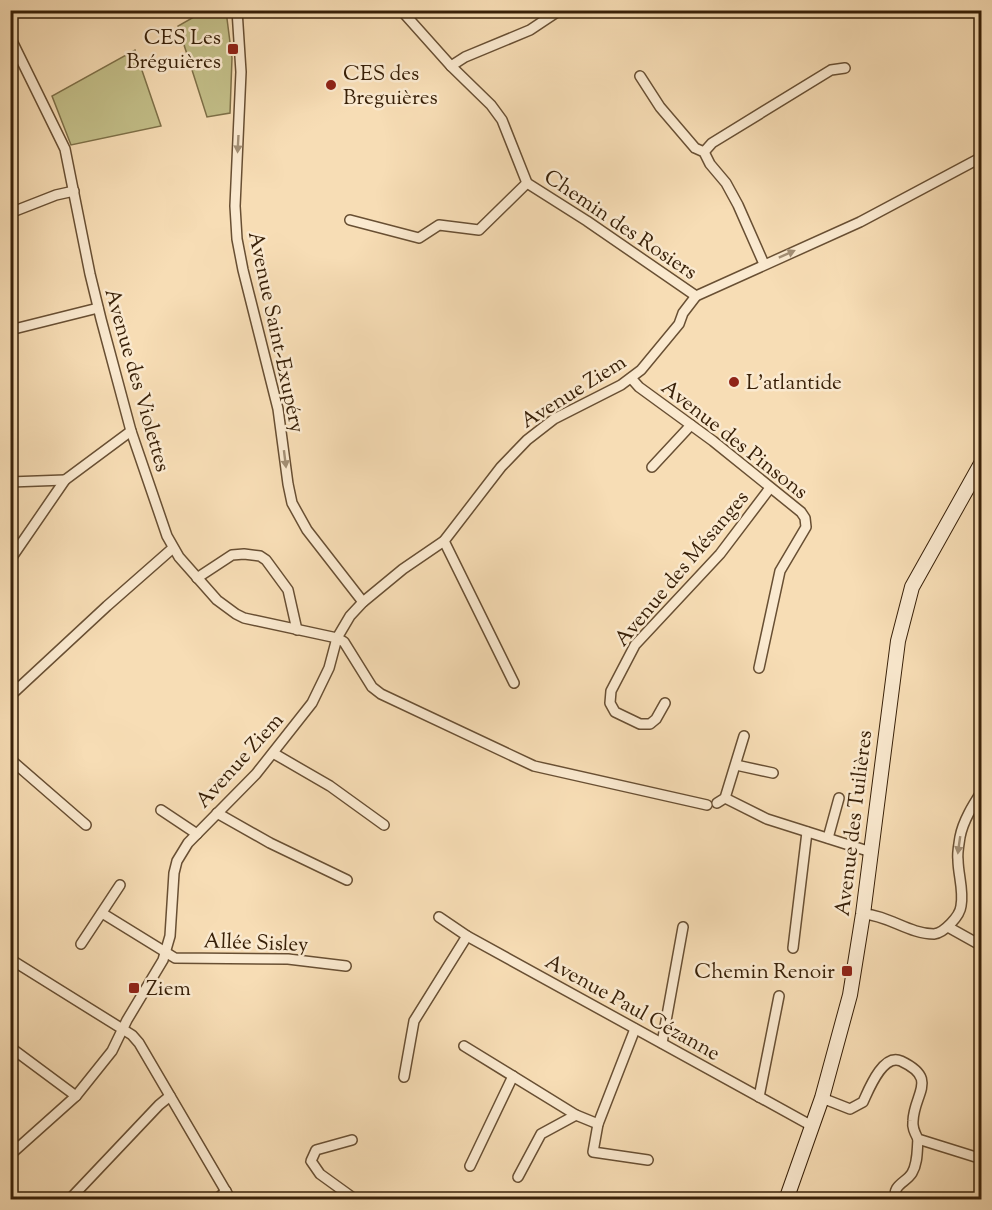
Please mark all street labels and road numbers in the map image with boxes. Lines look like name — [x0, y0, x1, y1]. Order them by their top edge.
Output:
street label: Chemin des Rosiers — [537, 163, 703, 288]
street label: Avenue Saint-Exupéry — [239, 229, 311, 436]
street label: Avenue des Violettes — [96, 285, 177, 476]
street label: Avenue Ziem — [515, 348, 633, 437]
street label: Avenue des Pinsons — [654, 374, 814, 508]
street label: Avenue des Mésanges — [608, 485, 757, 654]
street label: Avenue Ziem — [189, 707, 292, 816]
street label: Avenue des Tuilières — [829, 729, 881, 918]
street label: Allée Sisley — [203, 927, 309, 961]
street label: Avenue Paul Cézanne — [539, 948, 725, 1069]

